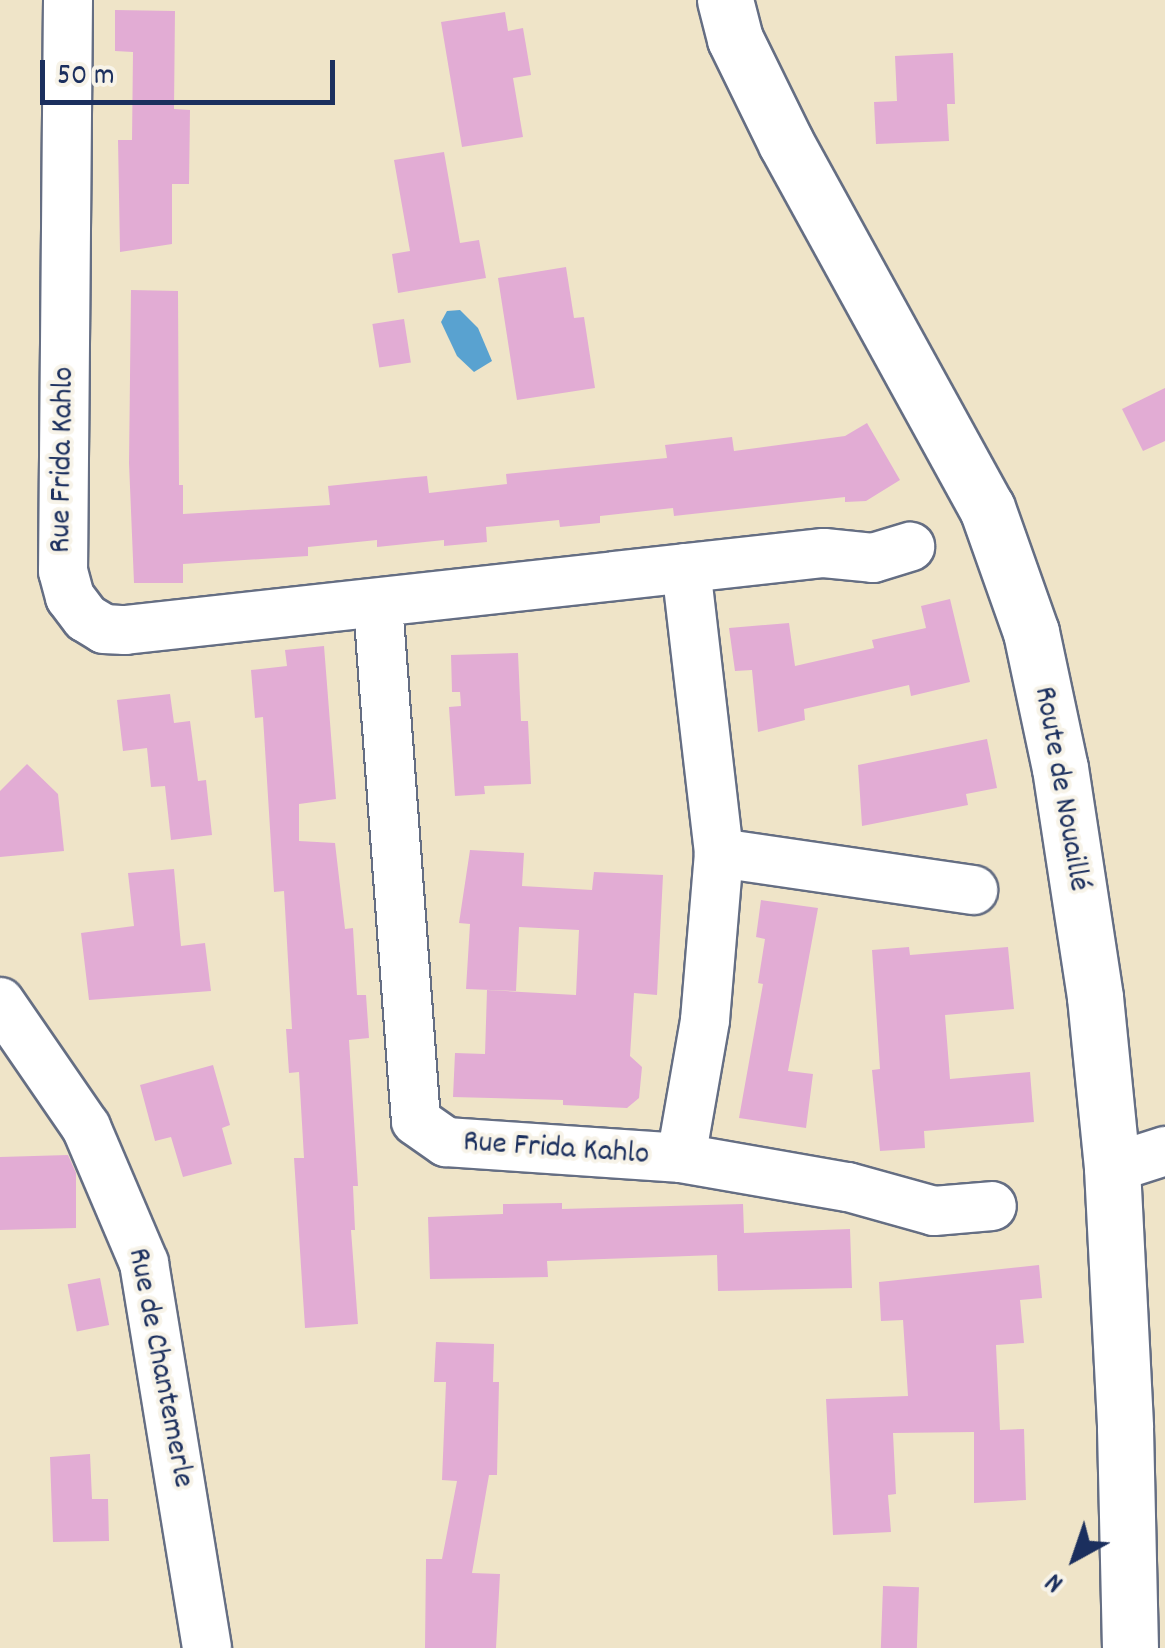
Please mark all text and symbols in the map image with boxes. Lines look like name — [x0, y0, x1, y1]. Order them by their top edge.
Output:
scale bar — [45, 40, 340, 102]
text: 50 m — [57, 56, 115, 99]
street label: Rue Frida Kahlo — [43, 366, 85, 554]
street label: Route de Nouaillé — [1023, 684, 1097, 894]
street label: Rue Frida Kahlo — [462, 1124, 650, 1176]
street label: Rue de Chantemerle — [117, 1245, 201, 1491]
north arrow — [1025, 1508, 1125, 1608]
text: N — [1038, 1561, 1074, 1601]

